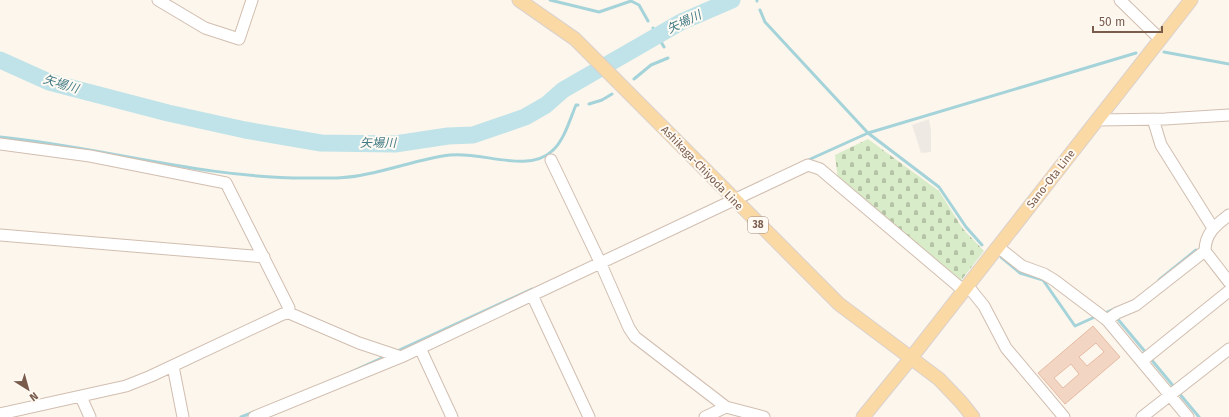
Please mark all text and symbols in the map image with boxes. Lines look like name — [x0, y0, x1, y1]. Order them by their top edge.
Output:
water label: 矢場川 — [665, 7, 705, 36]
scale bar — [1093, 8, 1162, 34]
text: 50 m — [1099, 15, 1125, 29]
water label: 矢場川 — [42, 72, 82, 97]
street label: Ashikaga-Chiyoda Line — [658, 123, 746, 213]
water label: 矢場川 — [360, 136, 398, 150]
street label: Sano-Ota Line — [1024, 147, 1078, 211]
road number: 38 — [748, 217, 768, 233]
north arrow — [8, 369, 48, 409]
text: N — [27, 389, 41, 404]

